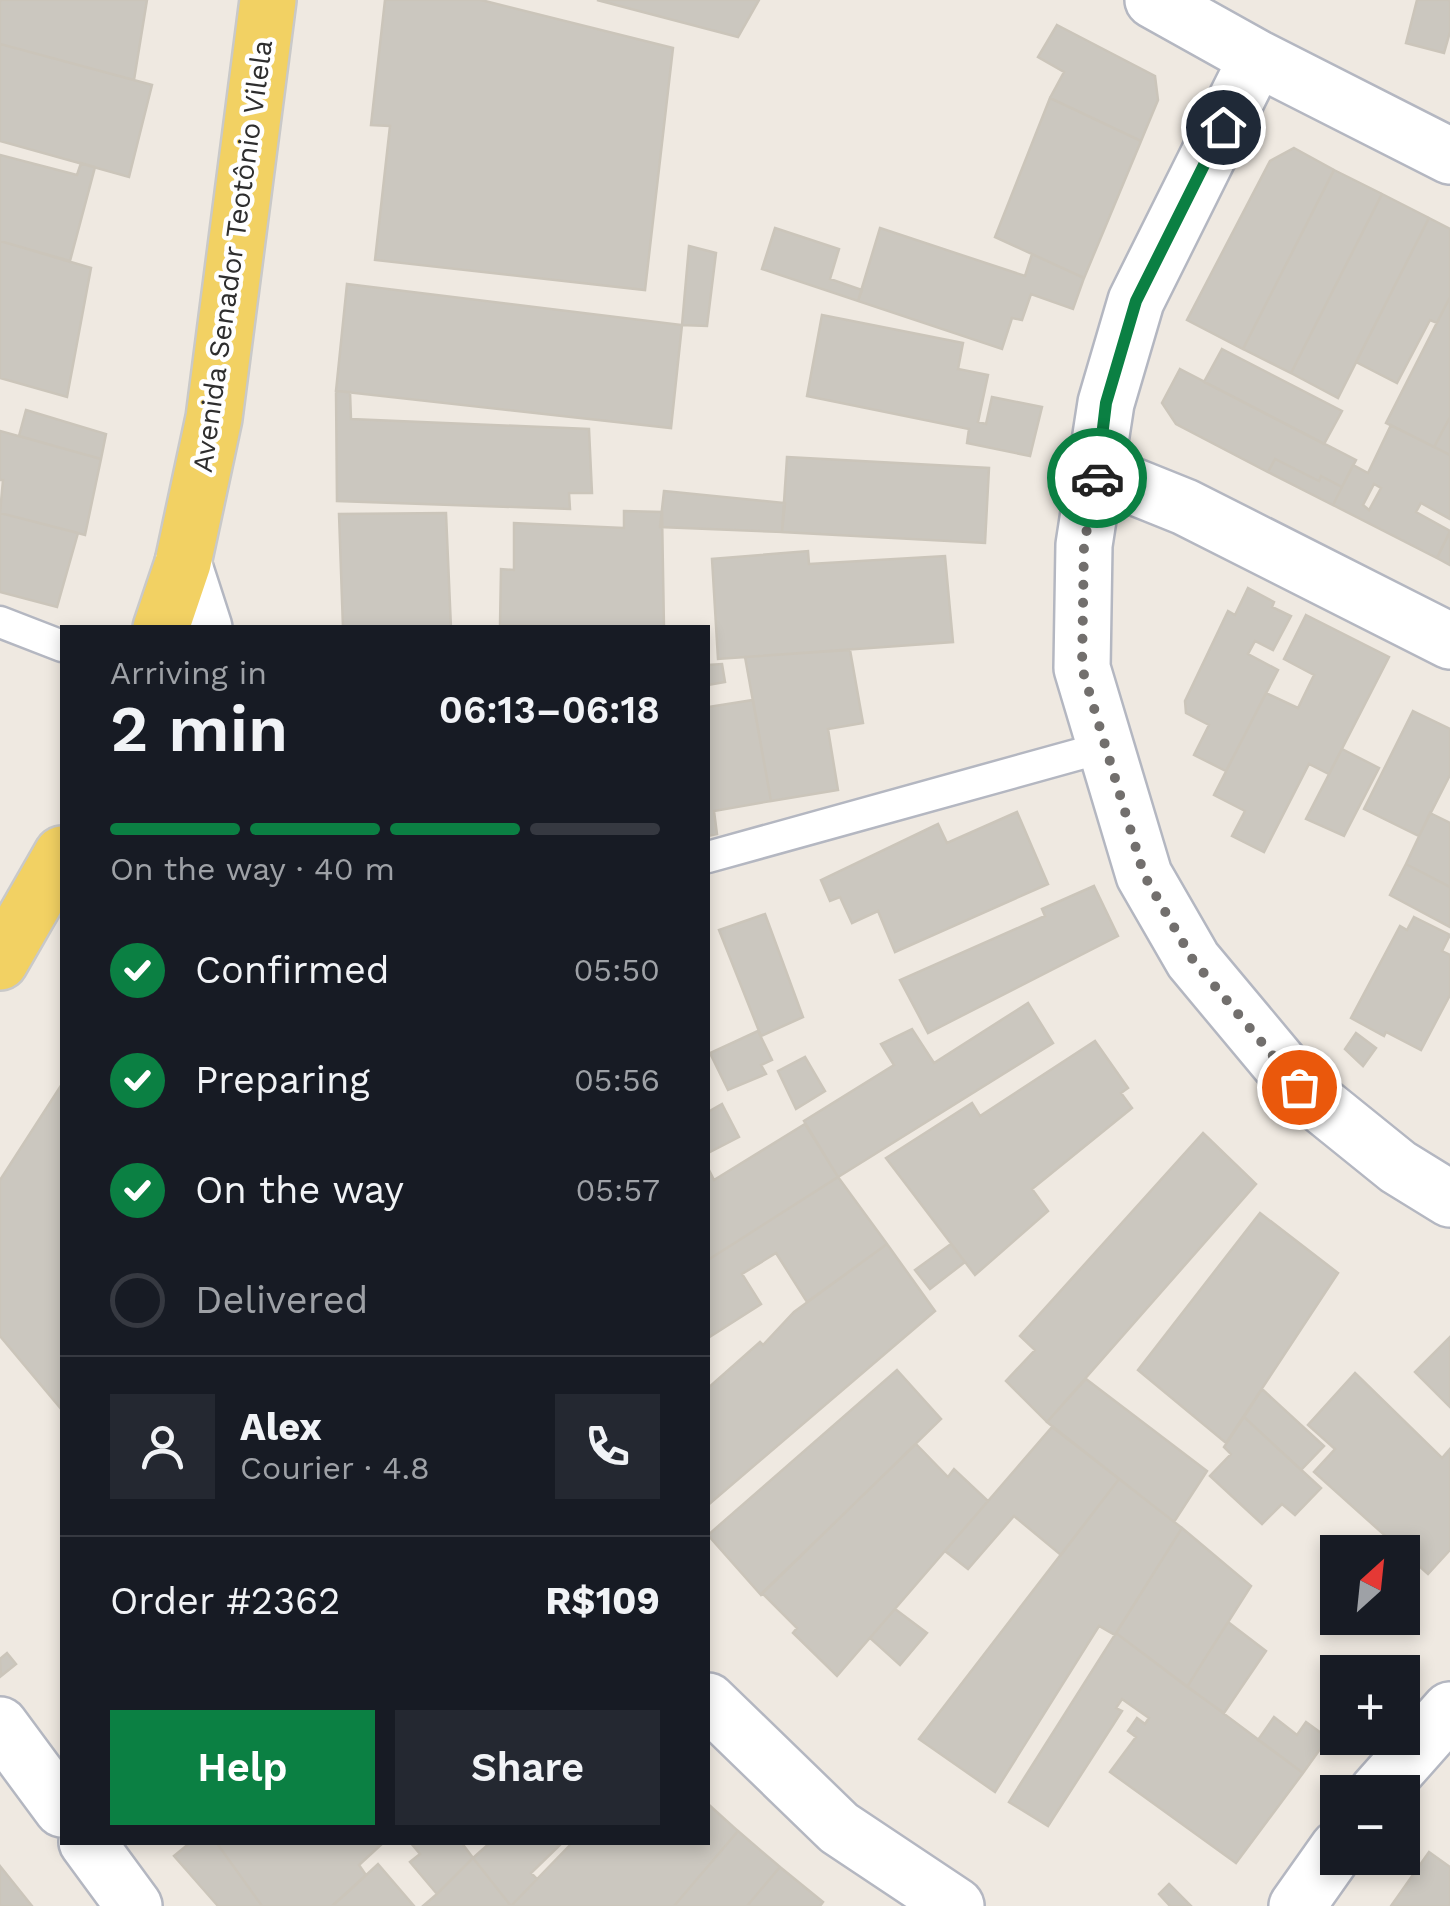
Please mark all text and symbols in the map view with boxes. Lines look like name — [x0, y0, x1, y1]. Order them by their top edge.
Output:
street label: Avenida Senador Teotônio Vilela — [186, 37, 279, 475]
pin — [1181, 85, 1266, 170]
icon: home — [1196, 100, 1251, 155]
courier — [1047, 428, 1147, 528]
icon: car — [1070, 451, 1125, 506]
text: Arriving in — [110, 654, 267, 692]
text: 06:13–06:18 — [439, 688, 660, 732]
text: 2 min — [110, 691, 288, 767]
text: On the way · 40 m — [110, 850, 395, 888]
icon: check — [110, 943, 165, 998]
text: Confirmed — [195, 948, 390, 992]
text: 05:50 — [573, 951, 660, 989]
pin — [1257, 1045, 1342, 1130]
icon: check — [110, 1053, 165, 1108]
text: Preparing — [195, 1058, 370, 1102]
icon: bag — [1272, 1060, 1327, 1115]
text: 05:56 — [574, 1061, 660, 1099]
icon: check — [110, 1163, 165, 1218]
text: On the way — [195, 1168, 404, 1212]
text: 05:57 — [575, 1171, 660, 1209]
text: Delivered — [195, 1278, 368, 1322]
button: person — [110, 1394, 215, 1499]
button: phone — [555, 1394, 660, 1499]
text: Alex — [240, 1405, 322, 1449]
text: Courier · 4.8 — [240, 1449, 430, 1487]
north arrow — [1320, 1535, 1420, 1635]
map controls — [1320, 1535, 1420, 1875]
text: Order #2362 — [110, 1579, 340, 1623]
text: R$109 — [545, 1579, 660, 1623]
button: + — [1320, 1655, 1420, 1755]
button: Help — [110, 1710, 375, 1825]
button: Share — [395, 1710, 660, 1825]
button: − — [1320, 1775, 1420, 1875]

